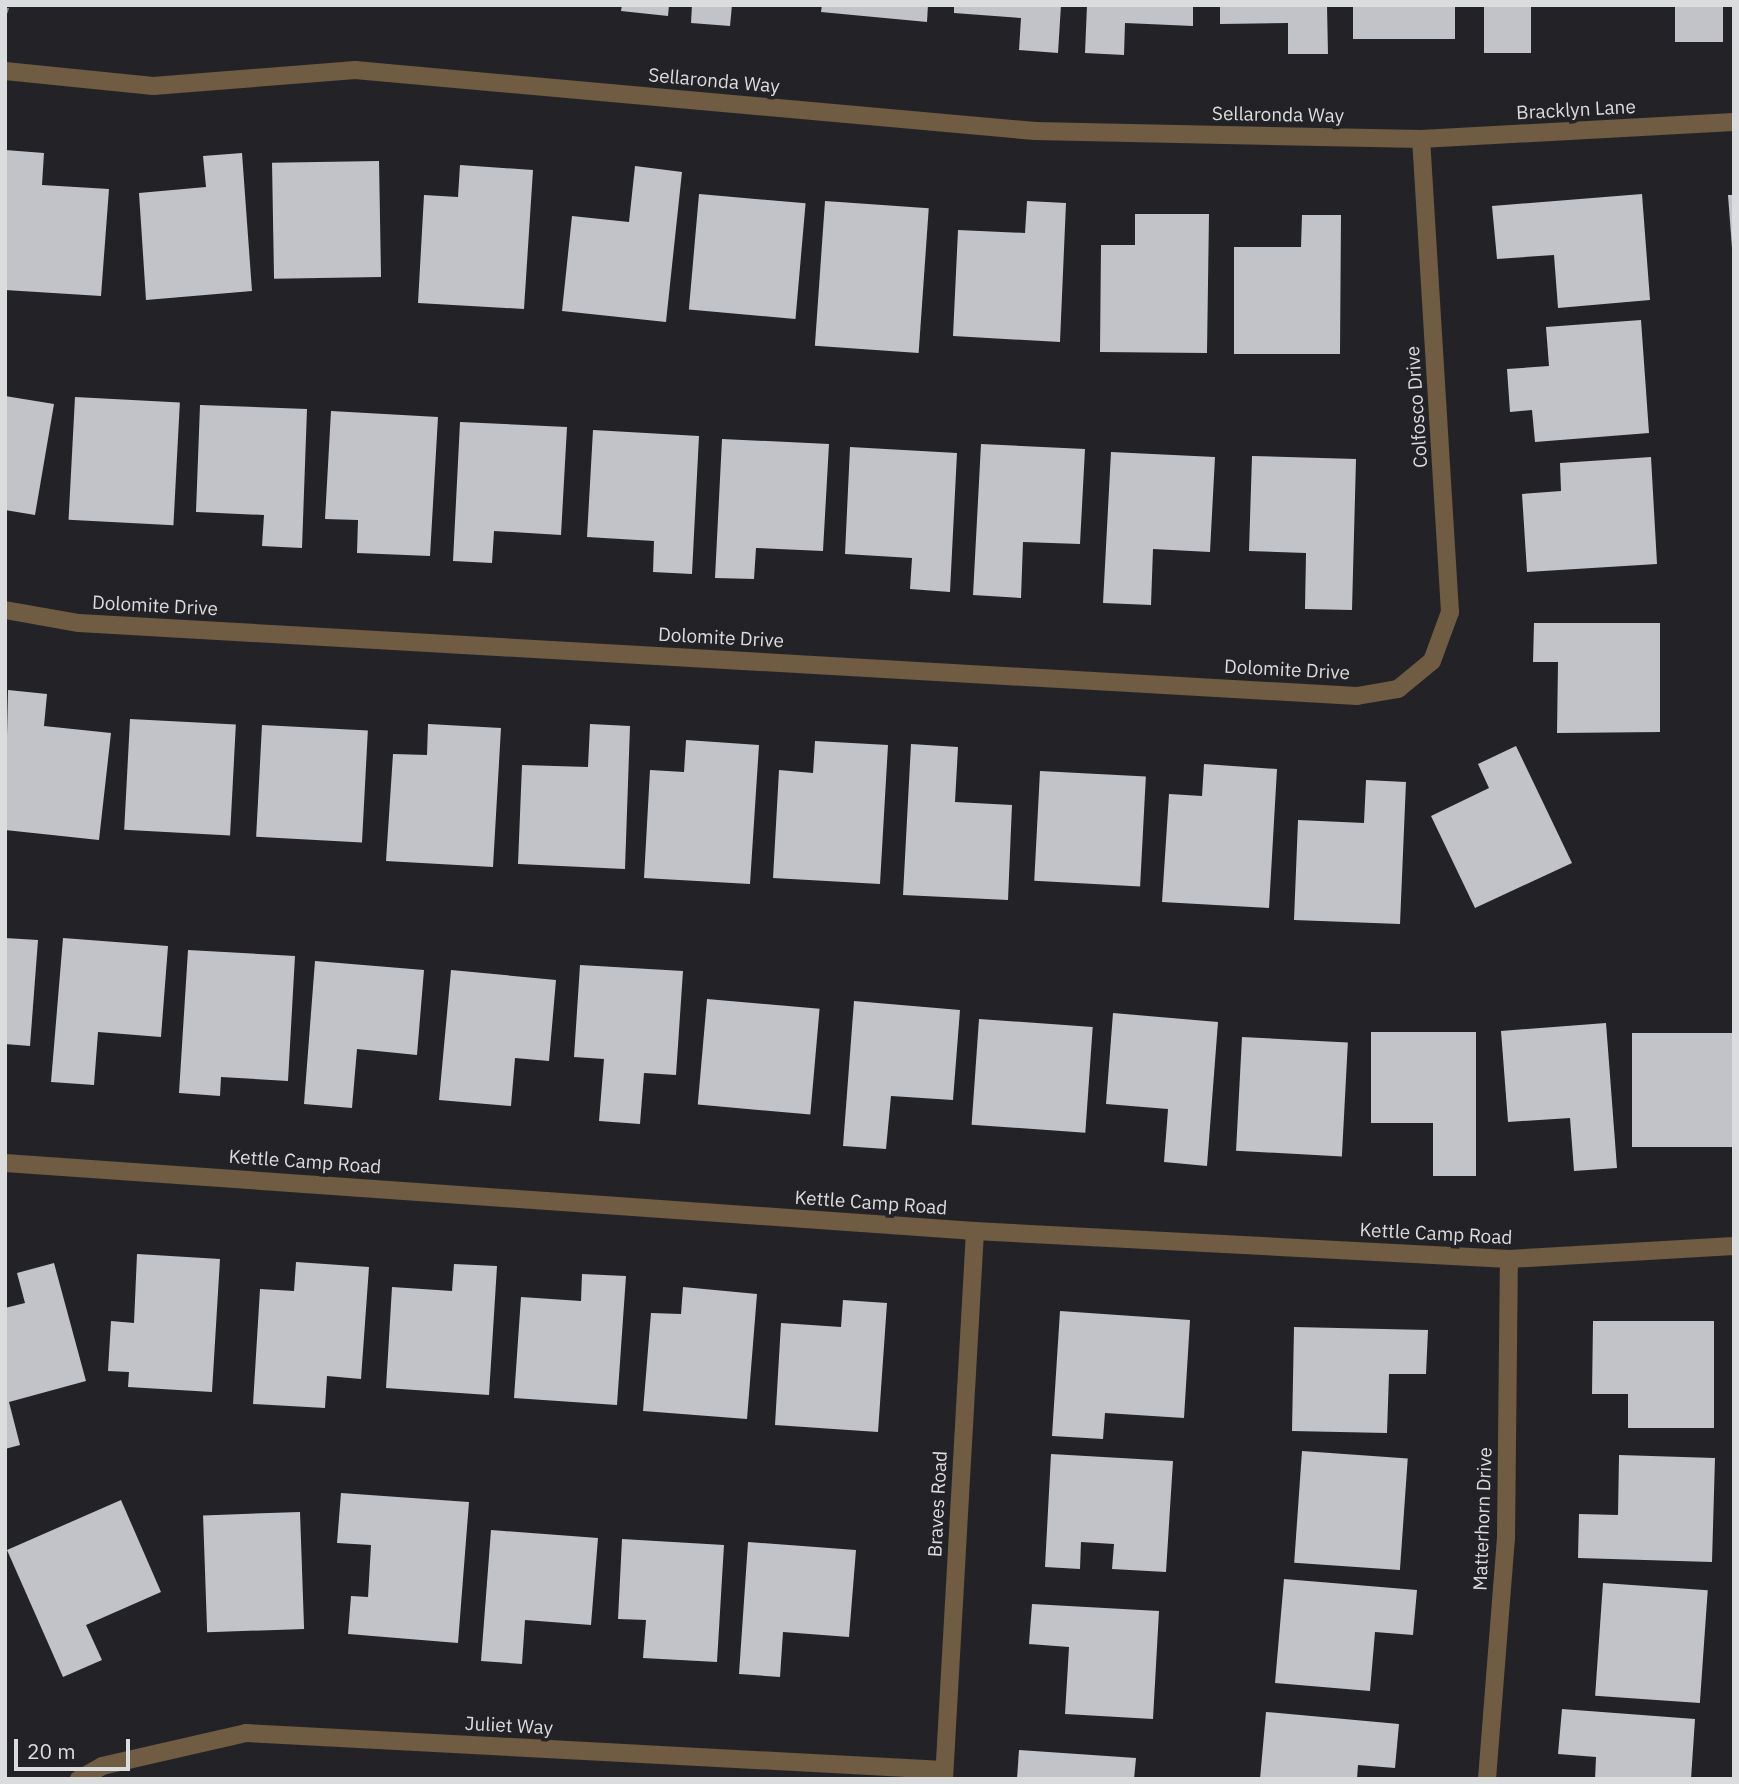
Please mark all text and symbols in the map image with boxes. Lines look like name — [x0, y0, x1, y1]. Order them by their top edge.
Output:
street label: Sellaronda Way — [647, 64, 781, 98]
street label: Bracklyn Lane — [1516, 95, 1636, 125]
street label: Sellaronda Way — [1212, 102, 1344, 128]
street label: Colfosco Drive — [1401, 345, 1433, 469]
street label: Dolomite Drive — [91, 591, 219, 621]
street label: Dolomite Drive — [657, 623, 785, 653]
street label: Dolomite Drive — [1223, 655, 1351, 685]
street label: Kettle Camp Road — [228, 1145, 382, 1179]
street label: Kettle Camp Road — [794, 1186, 948, 1220]
street label: Kettle Camp Road — [1359, 1219, 1513, 1249]
street label: Matterhorn Drive — [1469, 1447, 1497, 1591]
street label: Braves Road — [924, 1450, 952, 1558]
street label: Juliet Way — [464, 1712, 554, 1740]
scale bar — [18, 1724, 133, 1768]
text: 20 m — [27, 1737, 76, 1765]

